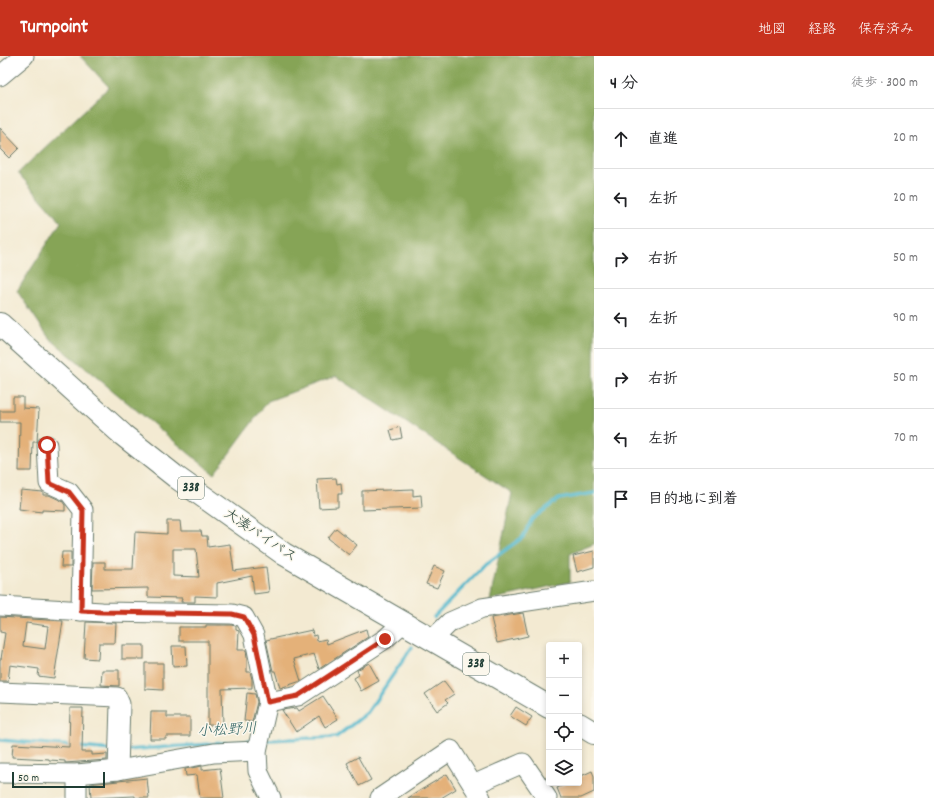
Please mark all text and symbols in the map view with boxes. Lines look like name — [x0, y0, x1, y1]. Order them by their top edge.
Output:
text: Turnpoint — [20, 15, 88, 42]
text: 地図 — [758, 20, 786, 40]
text: 経路 — [808, 20, 836, 40]
text: 保存済み — [858, 20, 914, 40]
text: 4 分 — [610, 73, 638, 97]
text: 徒歩 · 300 m — [851, 74, 918, 93]
icon: ahead — [610, 128, 632, 150]
text: 直進 — [648, 129, 678, 151]
text: 20 m — [893, 129, 918, 148]
icon: left — [610, 188, 632, 210]
text: 左折 — [648, 189, 678, 211]
text: 20 m — [893, 189, 918, 208]
icon: right — [610, 248, 632, 270]
text: 右折 — [648, 249, 678, 271]
text: 50 m — [893, 249, 918, 268]
icon: left — [610, 308, 632, 330]
text: 左折 — [648, 309, 678, 331]
text: 90 m — [893, 309, 918, 328]
icon: right — [610, 368, 632, 390]
text: 右折 — [648, 369, 678, 391]
text: 50 m — [893, 369, 918, 388]
icon: left — [610, 428, 632, 450]
text: 左折 — [648, 429, 678, 451]
text: 70 m — [894, 429, 918, 448]
route start — [38, 436, 56, 454]
road number: 338 — [178, 477, 204, 499]
icon: arrive — [610, 488, 632, 510]
text: 目的地に到着 — [648, 489, 738, 511]
street label: 大湊バイパス — [220, 504, 300, 568]
route end — [376, 630, 394, 648]
map controls — [546, 642, 582, 786]
button: + — [546, 642, 582, 678]
road number: 338 — [463, 653, 489, 675]
button: − — [546, 678, 582, 714]
button: locate — [546, 714, 582, 750]
water label: 小松野川 — [196, 718, 258, 744]
button: layers — [546, 750, 582, 786]
scale bar — [12, 770, 105, 789]
text: 50 m — [18, 771, 39, 787]

